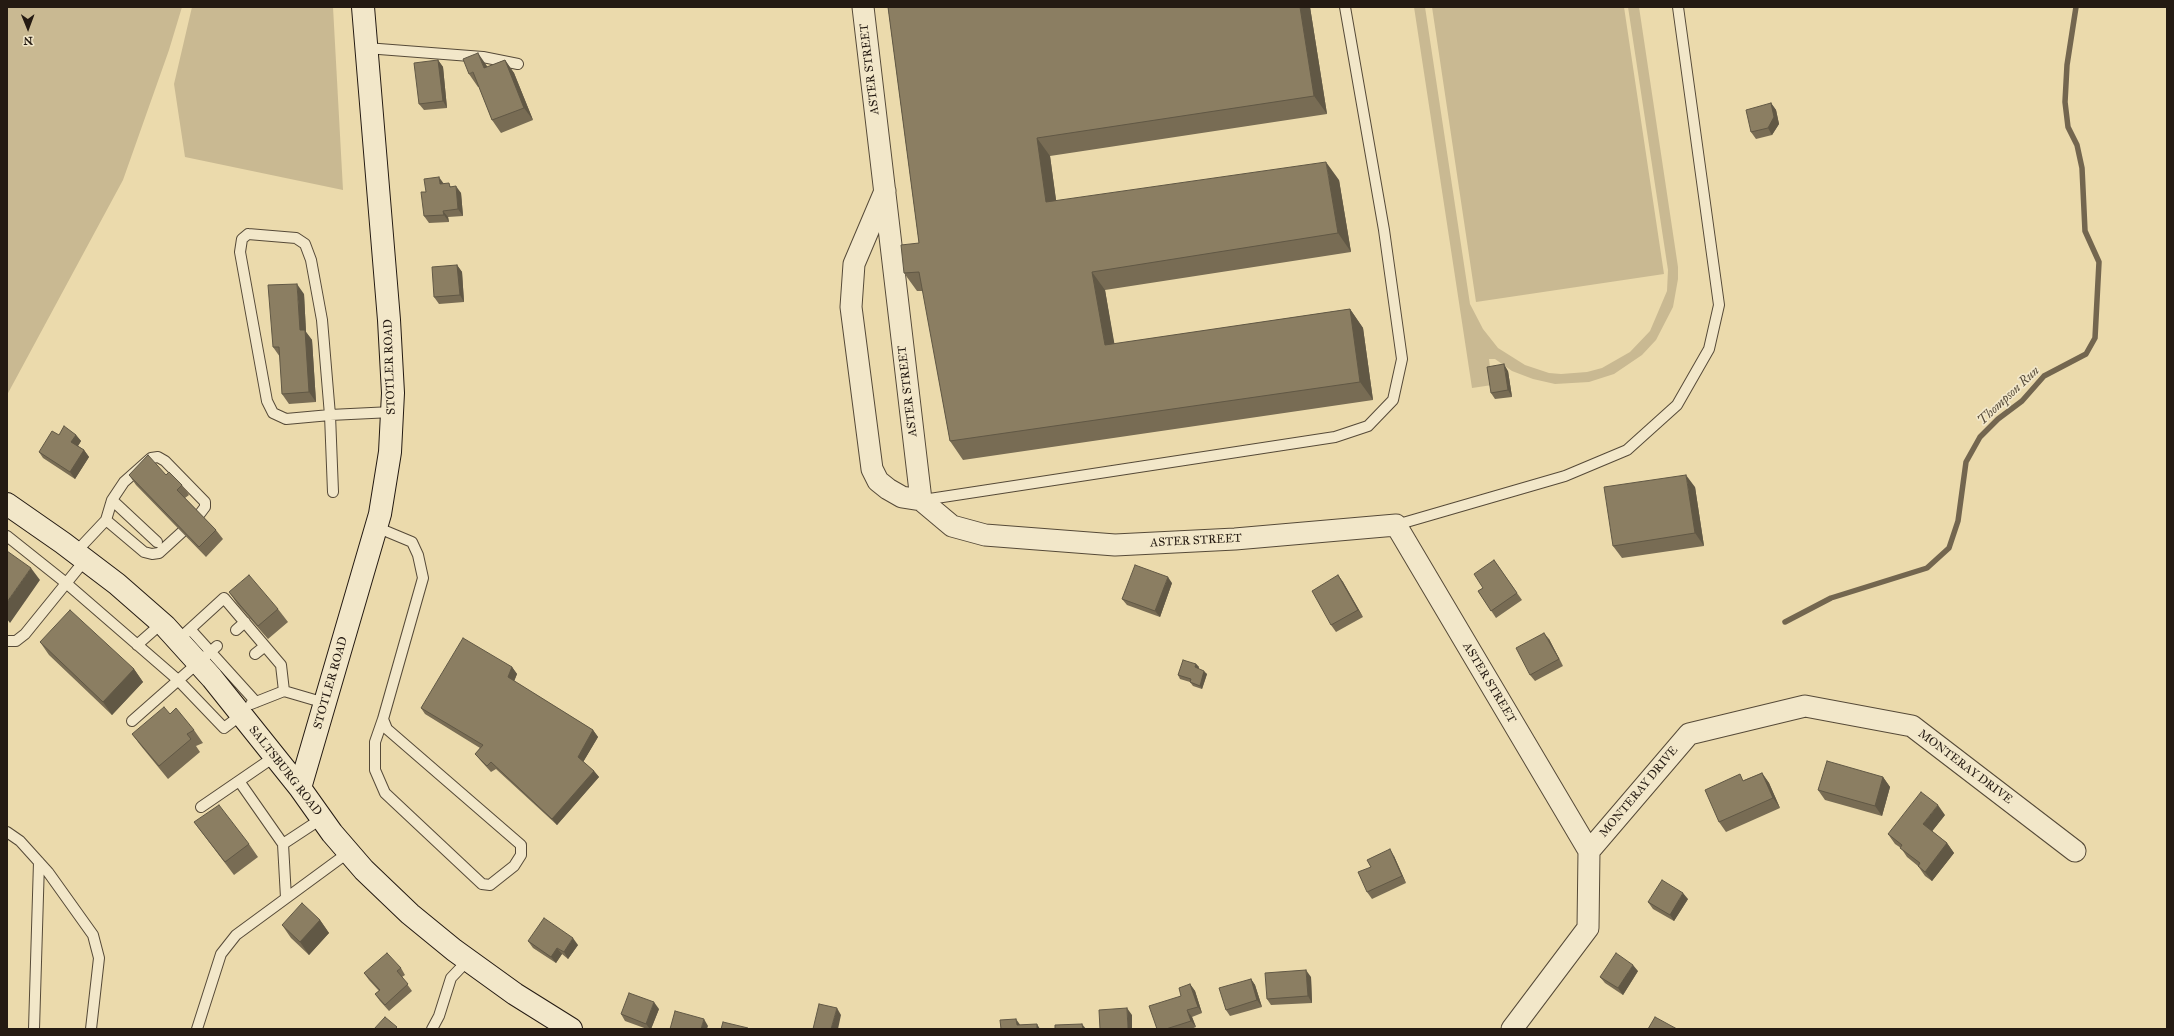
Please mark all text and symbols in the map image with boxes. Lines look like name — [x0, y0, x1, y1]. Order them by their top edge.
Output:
north arrow — [8, 8, 48, 48]
street label: ASTER STREET — [857, 23, 883, 115]
text: N — [23, 34, 33, 47]
street label: STOTLER ROAD — [381, 319, 399, 415]
street label: ASTER STREET — [895, 345, 921, 437]
water label: Thompson Run — [1975, 363, 2043, 429]
street label: ASTER STREET — [1150, 531, 1242, 551]
street label: STOTLER ROAD — [311, 635, 351, 731]
street label: ASTER STREET — [1459, 640, 1519, 726]
street label: SALTSBURG ROAD — [245, 723, 325, 819]
street label: MONTERAY DRIVE — [1915, 727, 2015, 807]
street label: MONTERAY DRIVE — [1597, 744, 1681, 840]

